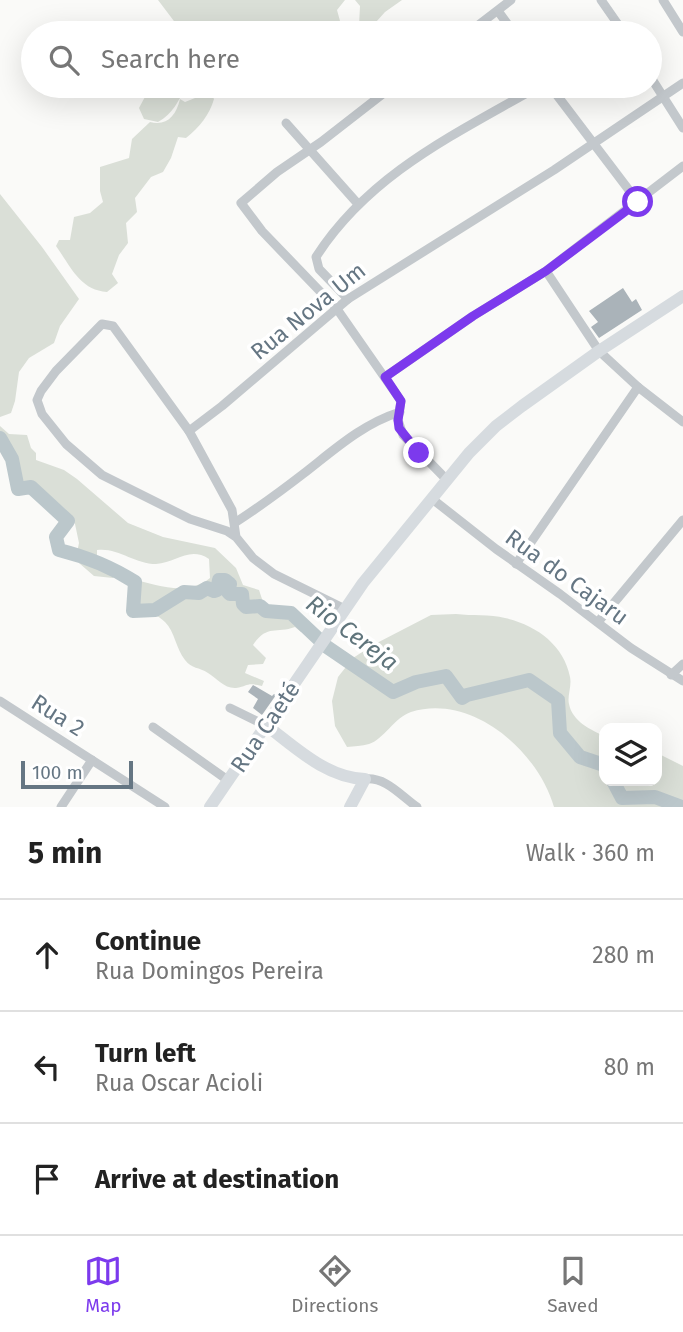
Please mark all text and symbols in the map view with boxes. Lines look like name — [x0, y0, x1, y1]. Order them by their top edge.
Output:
search box — [21, 21, 662, 98]
icon: search — [45, 41, 83, 79]
text: Search here — [101, 44, 240, 75]
route start — [622, 186, 653, 217]
street label: Rua Nova Um — [245, 256, 371, 366]
route end — [403, 437, 434, 468]
street label: Rua do Cajaru — [500, 523, 634, 631]
water label: Rio Cereja — [301, 589, 403, 677]
street label: Rua Caeté — [224, 676, 306, 778]
street label: Rua 2 — [26, 688, 90, 742]
map controls — [599, 723, 662, 786]
button: layers — [599, 723, 662, 786]
scale bar — [21, 758, 133, 790]
text: 100 m — [32, 761, 83, 784]
text: 5 min — [28, 835, 102, 871]
text: Walk · 360 m — [526, 839, 655, 867]
text: Continue — [95, 926, 201, 957]
icon: ahead — [28, 936, 66, 974]
text: 280 m — [592, 941, 655, 969]
text: Rua Domingos Pereira — [95, 957, 324, 985]
text: Turn left — [95, 1038, 196, 1069]
icon: left — [28, 1048, 66, 1086]
text: 80 m — [604, 1053, 655, 1081]
text: Rua Oscar Acioli — [95, 1069, 263, 1097]
icon: arrive — [28, 1160, 66, 1198]
text: Arrive at destination — [95, 1164, 339, 1195]
tab: Map — [84, 1252, 122, 1317]
tab: Directions — [291, 1252, 378, 1317]
tab: Saved — [547, 1252, 599, 1317]

